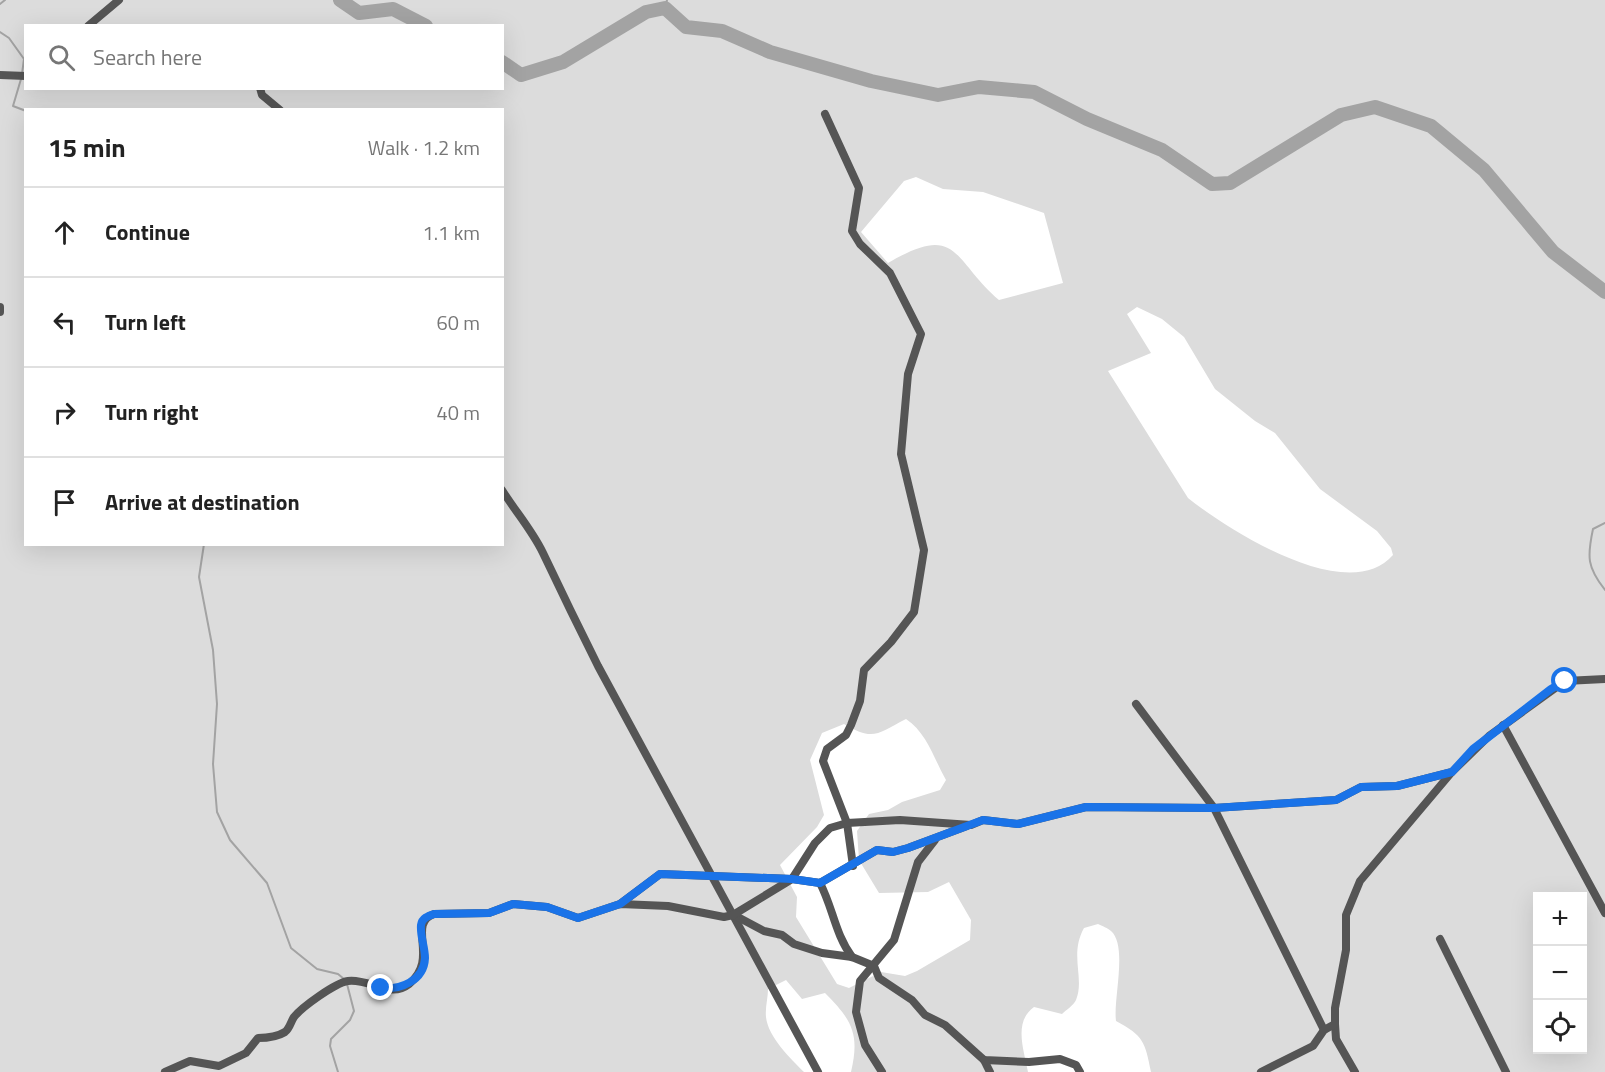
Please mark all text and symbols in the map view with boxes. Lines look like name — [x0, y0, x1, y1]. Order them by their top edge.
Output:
search box — [24, 24, 504, 90]
text: Search here — [93, 40, 202, 74]
icon: search — [45, 41, 78, 74]
text: 15 min — [48, 128, 126, 167]
text: Walk · 1.2 km — [368, 132, 480, 163]
text: Continue — [105, 215, 190, 249]
icon: ahead — [48, 216, 81, 249]
text: 1.1 km — [423, 217, 480, 248]
text: Turn left — [105, 305, 186, 339]
icon: left — [48, 306, 81, 339]
text: 60 m — [436, 307, 480, 338]
text: Turn right — [105, 395, 199, 429]
icon: right — [48, 396, 81, 429]
text: 40 m — [436, 397, 480, 428]
text: Arrive at destination — [105, 485, 300, 519]
icon: arrive — [48, 486, 81, 519]
route start — [1551, 667, 1577, 693]
map controls — [1533, 892, 1587, 1054]
button: + — [1533, 892, 1587, 946]
button: − — [1533, 946, 1587, 1000]
route end — [367, 974, 393, 1000]
button: locate — [1533, 1000, 1587, 1054]

